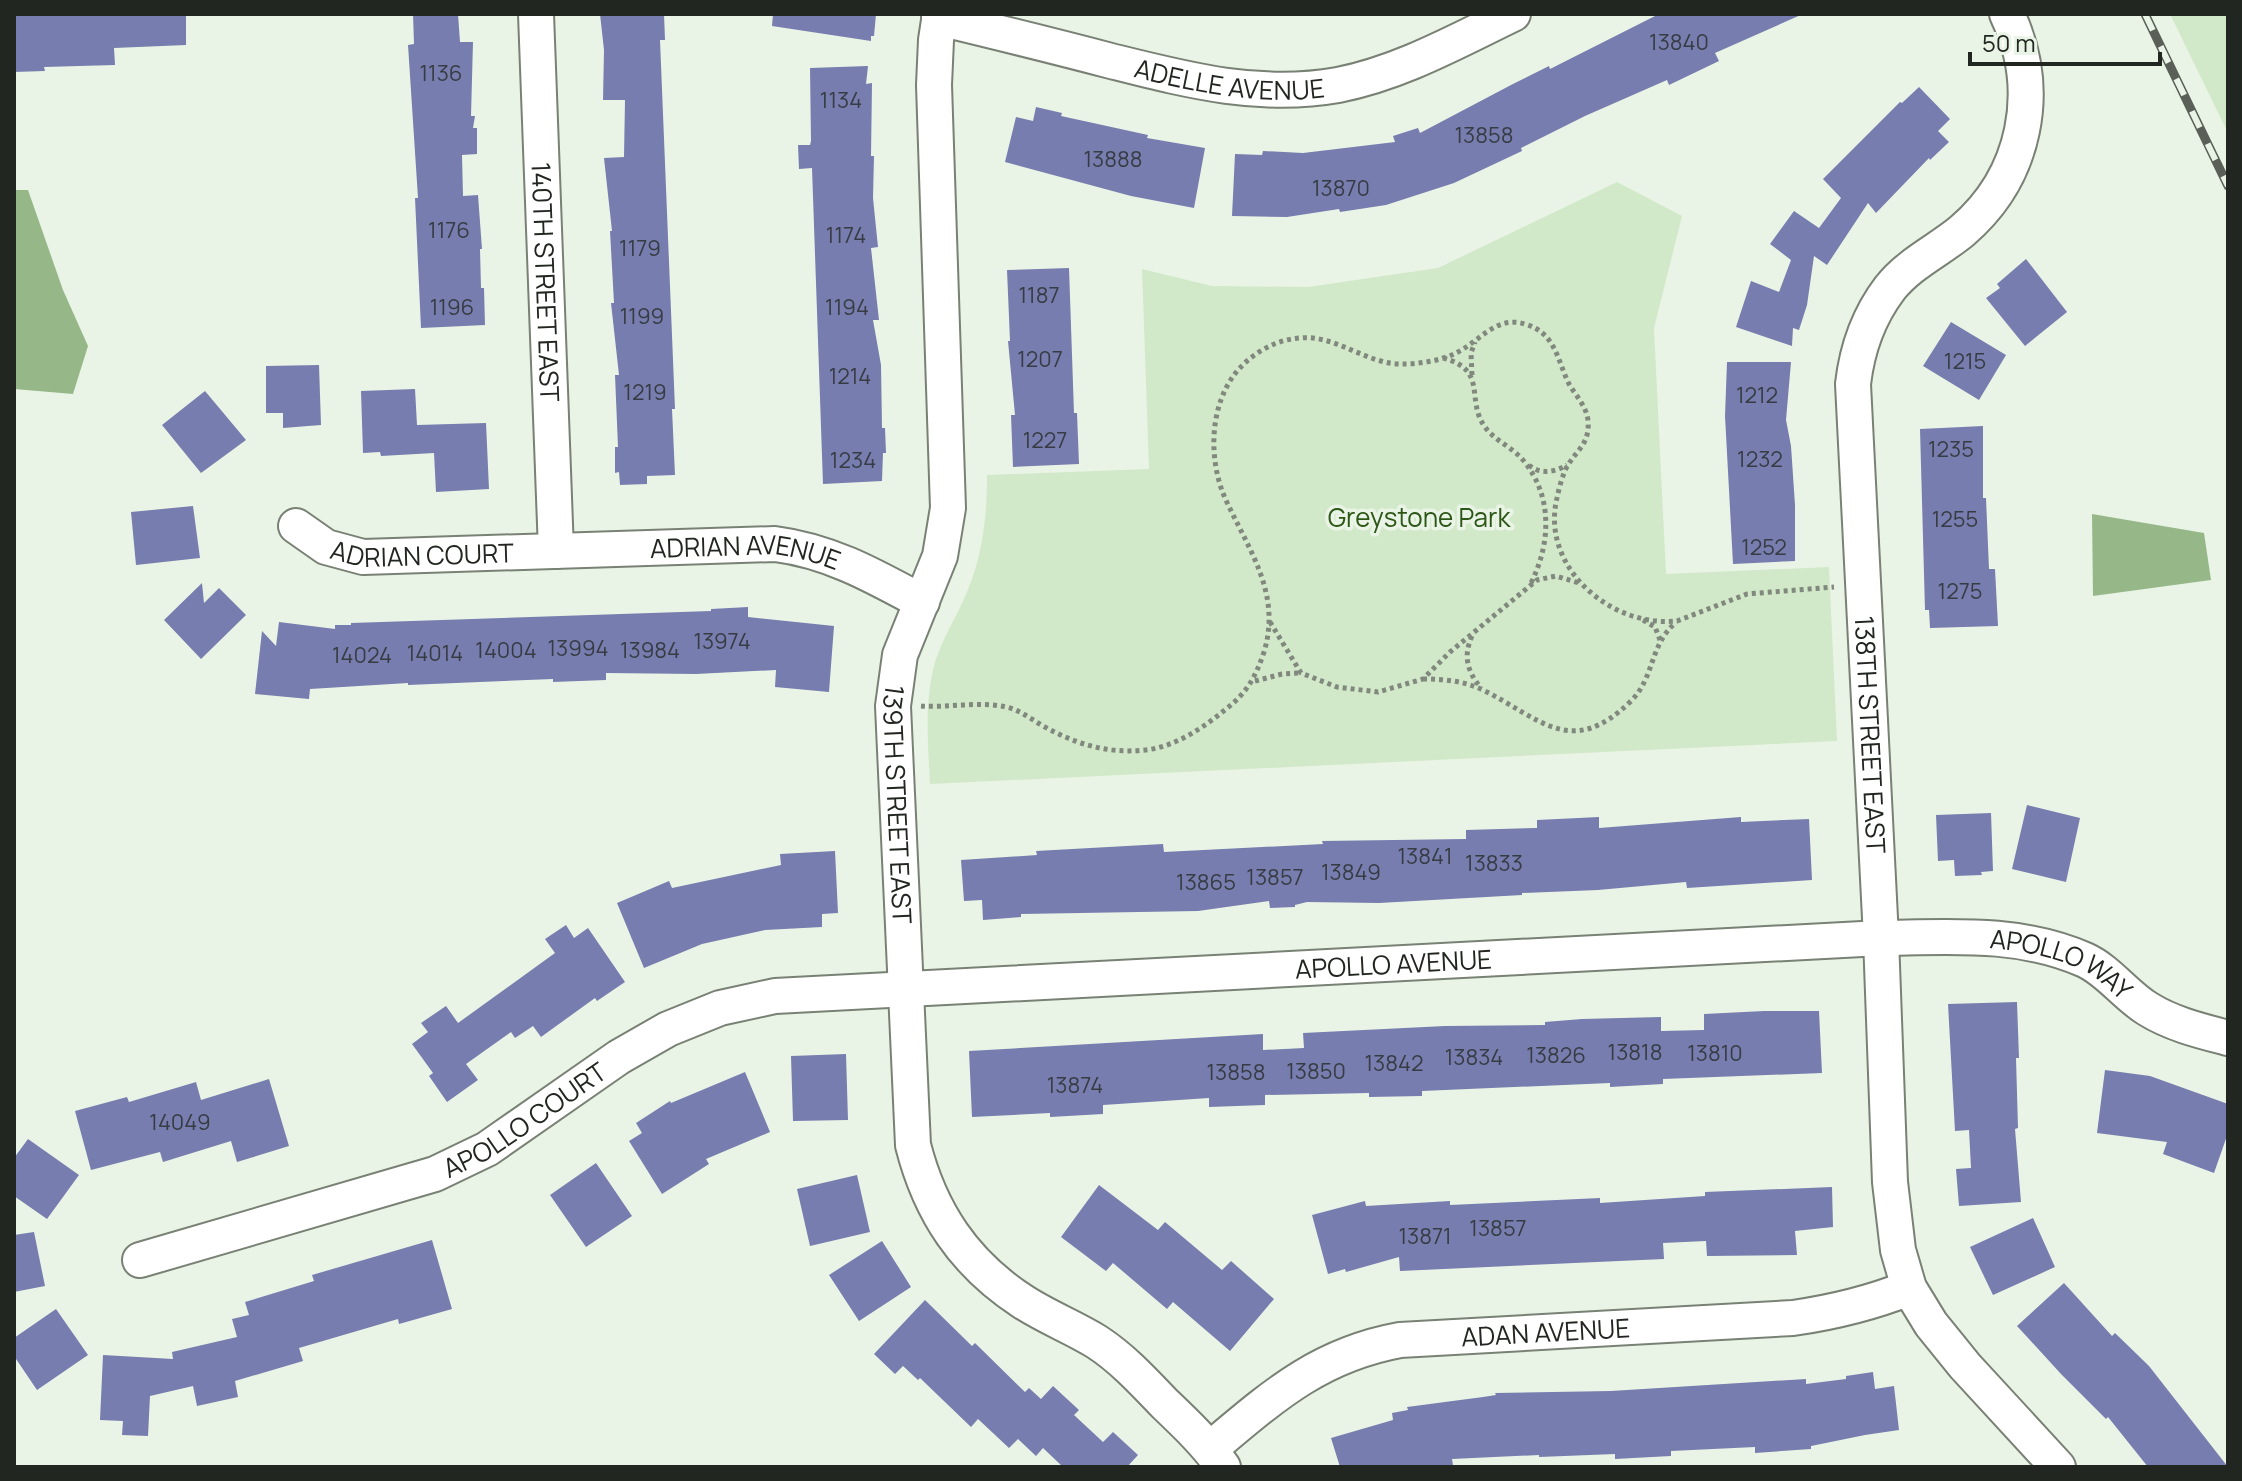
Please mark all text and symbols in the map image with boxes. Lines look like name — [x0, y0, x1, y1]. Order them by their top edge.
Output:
scale bar — [1970, 16, 2160, 66]
text: 50 m — [1982, 26, 2036, 59]
house number: 13840 — [1649, 27, 1709, 57]
street label: ADELLE AVENUE — [1131, 50, 1326, 108]
house number: 1136 — [420, 58, 462, 88]
house number: 1134 — [820, 85, 862, 115]
house number: 13858 — [1455, 120, 1514, 150]
house number: 13888 — [1083, 144, 1143, 174]
street label: 140TH STREET EAST — [524, 161, 568, 403]
house number: 13870 — [1312, 173, 1370, 203]
house number: 1176 — [428, 215, 470, 245]
house number: 1174 — [826, 220, 866, 250]
house number: 1179 — [619, 233, 661, 263]
house number: 1187 — [1019, 280, 1059, 310]
house number: 1196 — [430, 292, 474, 322]
house number: 1194 — [825, 292, 869, 322]
house number: 1199 — [620, 301, 664, 331]
house number: 1207 — [1017, 344, 1063, 374]
house number: 1215 — [1944, 346, 1986, 376]
house number: 1214 — [829, 361, 871, 391]
house number: 1219 — [623, 377, 667, 407]
house number: 1212 — [1736, 380, 1778, 410]
house number: 1227 — [1023, 425, 1067, 455]
house number: 1235 — [1928, 434, 1974, 464]
house number: 1232 — [1737, 444, 1783, 474]
house number: 1234 — [830, 445, 876, 475]
park label: Greystone Park — [1328, 499, 1511, 535]
house number: 1255 — [1932, 504, 1978, 534]
street label: ADRIAN AVENUE — [649, 526, 846, 578]
street label: ADRIAN COURT — [327, 531, 515, 575]
house number: 1252 — [1741, 532, 1787, 562]
house number: 1275 — [1938, 576, 1982, 606]
street label: 138TH STREET EAST — [1847, 615, 1895, 855]
house number: 13974 — [693, 626, 751, 656]
house number: 13994 — [547, 633, 609, 663]
house number: 14004 — [475, 635, 537, 665]
house number: 13984 — [620, 635, 680, 665]
house number: 14014 — [407, 638, 463, 668]
house number: 14024 — [332, 640, 392, 670]
street label: 139TH STREET EAST — [875, 683, 921, 925]
house number: 13841 — [1397, 841, 1453, 871]
house number: 13833 — [1465, 848, 1523, 878]
house number: 13849 — [1321, 857, 1381, 887]
house number: 13857 — [1246, 862, 1304, 892]
house number: 13865 — [1176, 867, 1236, 897]
street label: APOLLO WAY — [1989, 920, 2141, 1008]
street label: APOLLO AVENUE — [1294, 940, 1493, 987]
house number: 13818 — [1608, 1037, 1662, 1067]
house number: 13810 — [1687, 1038, 1743, 1068]
house number: 13826 — [1526, 1040, 1586, 1070]
house number: 13834 — [1445, 1042, 1503, 1072]
house number: 13842 — [1364, 1048, 1424, 1078]
street label: APOLLO COURT — [437, 1053, 614, 1186]
house number: 13850 — [1286, 1056, 1346, 1086]
house number: 13858 — [1207, 1057, 1266, 1087]
house number: 13874 — [1047, 1070, 1103, 1100]
house number: 14049 — [149, 1107, 211, 1137]
house number: 13857 — [1469, 1213, 1527, 1243]
house number: 13871 — [1398, 1221, 1452, 1251]
street label: ADAN AVENUE — [1460, 1309, 1631, 1355]

